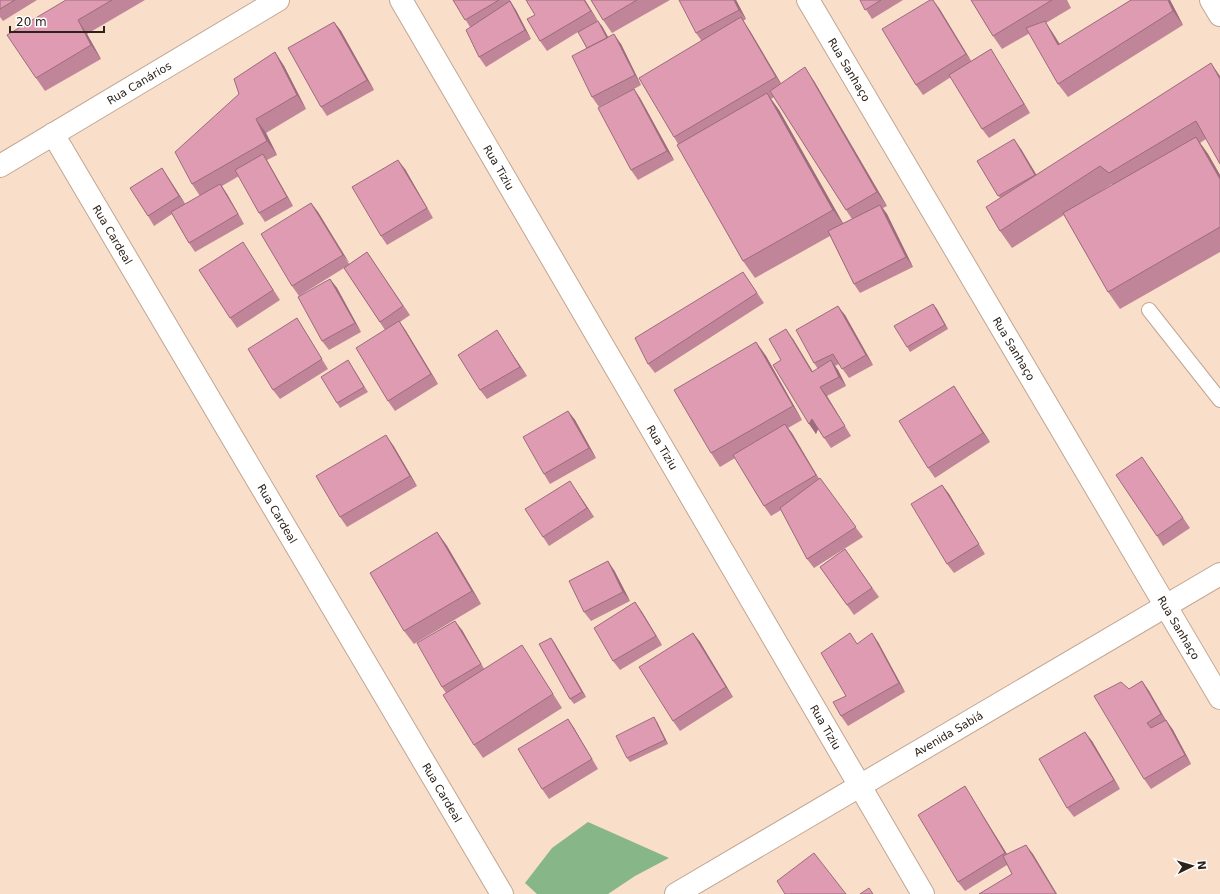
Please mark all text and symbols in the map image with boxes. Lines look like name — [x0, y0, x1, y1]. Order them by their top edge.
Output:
scale bar — [10, 8, 104, 34]
text: 20 m — [16, 15, 47, 29]
street label: Rua Sanhaço — [825, 36, 873, 104]
street label: Rua Canários — [105, 59, 174, 107]
street label: Rua Tiziu — [481, 143, 517, 192]
street label: Rua Cardeal — [90, 203, 135, 267]
street label: Rua Sanhaço — [990, 315, 1038, 383]
street label: Rua Tiziu — [644, 423, 680, 472]
street label: Rua Cardeal — [255, 482, 300, 546]
street label: Rua Sanhaço — [1155, 594, 1203, 662]
street label: Rua Tiziu — [807, 702, 844, 752]
street label: Avenida Sabiá — [911, 708, 985, 759]
street label: Rua Cardeal — [420, 761, 465, 825]
north arrow — [1172, 846, 1212, 886]
text: N — [1195, 860, 1208, 870]

